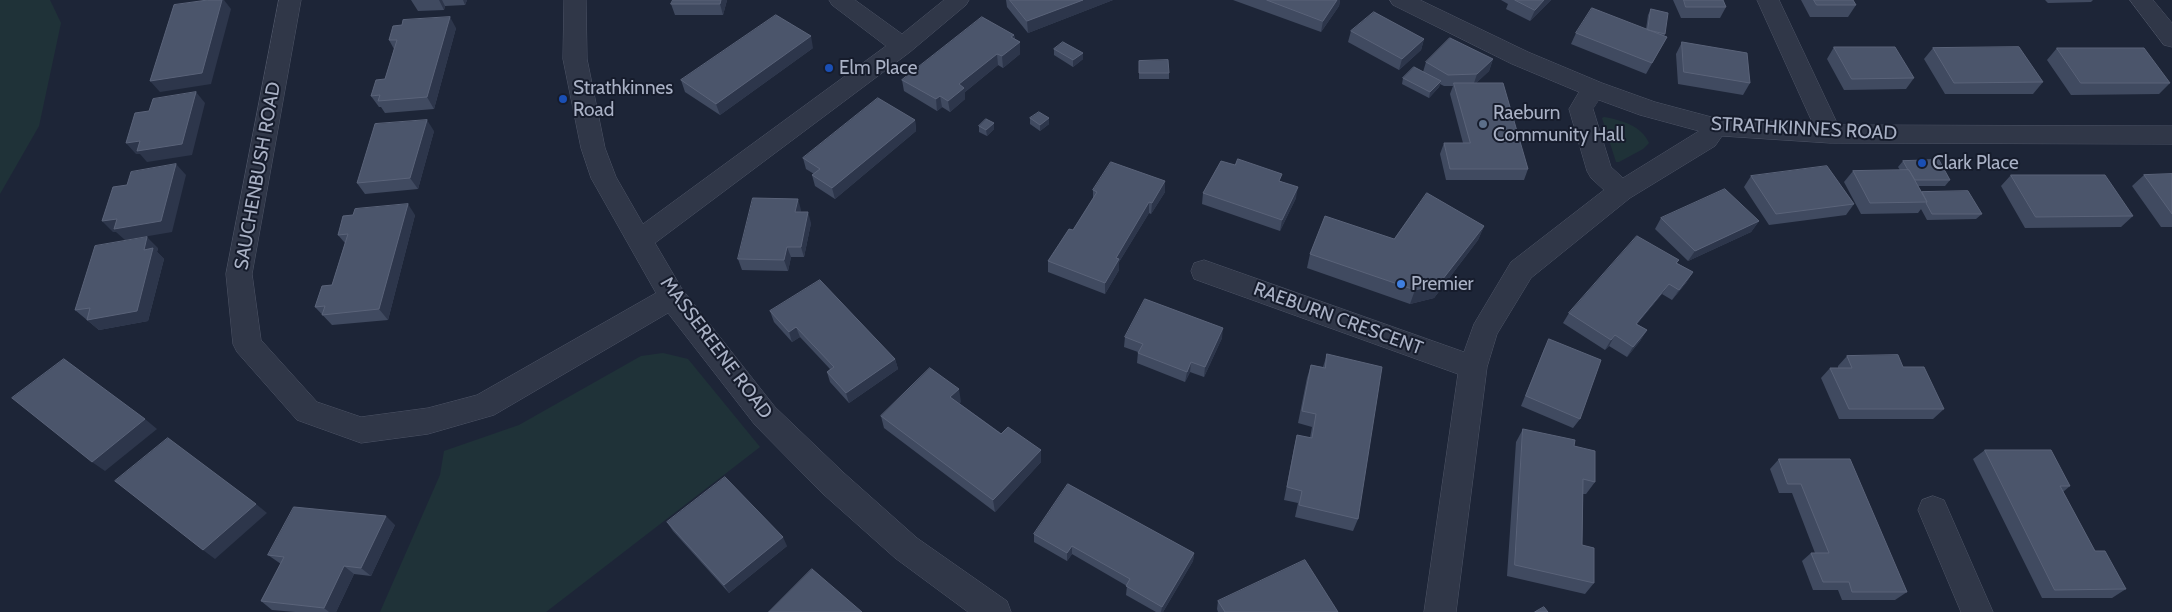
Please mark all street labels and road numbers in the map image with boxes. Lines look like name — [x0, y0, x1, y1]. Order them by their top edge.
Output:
street label: SAUCHENBUSH ROAD — [230, 80, 286, 272]
street label: STRATHKINNES ROAD — [1710, 113, 1898, 145]
street label: MASSEREENE ROAD — [655, 272, 777, 424]
street label: RAEBURN CRESCENT — [1250, 278, 1426, 360]

